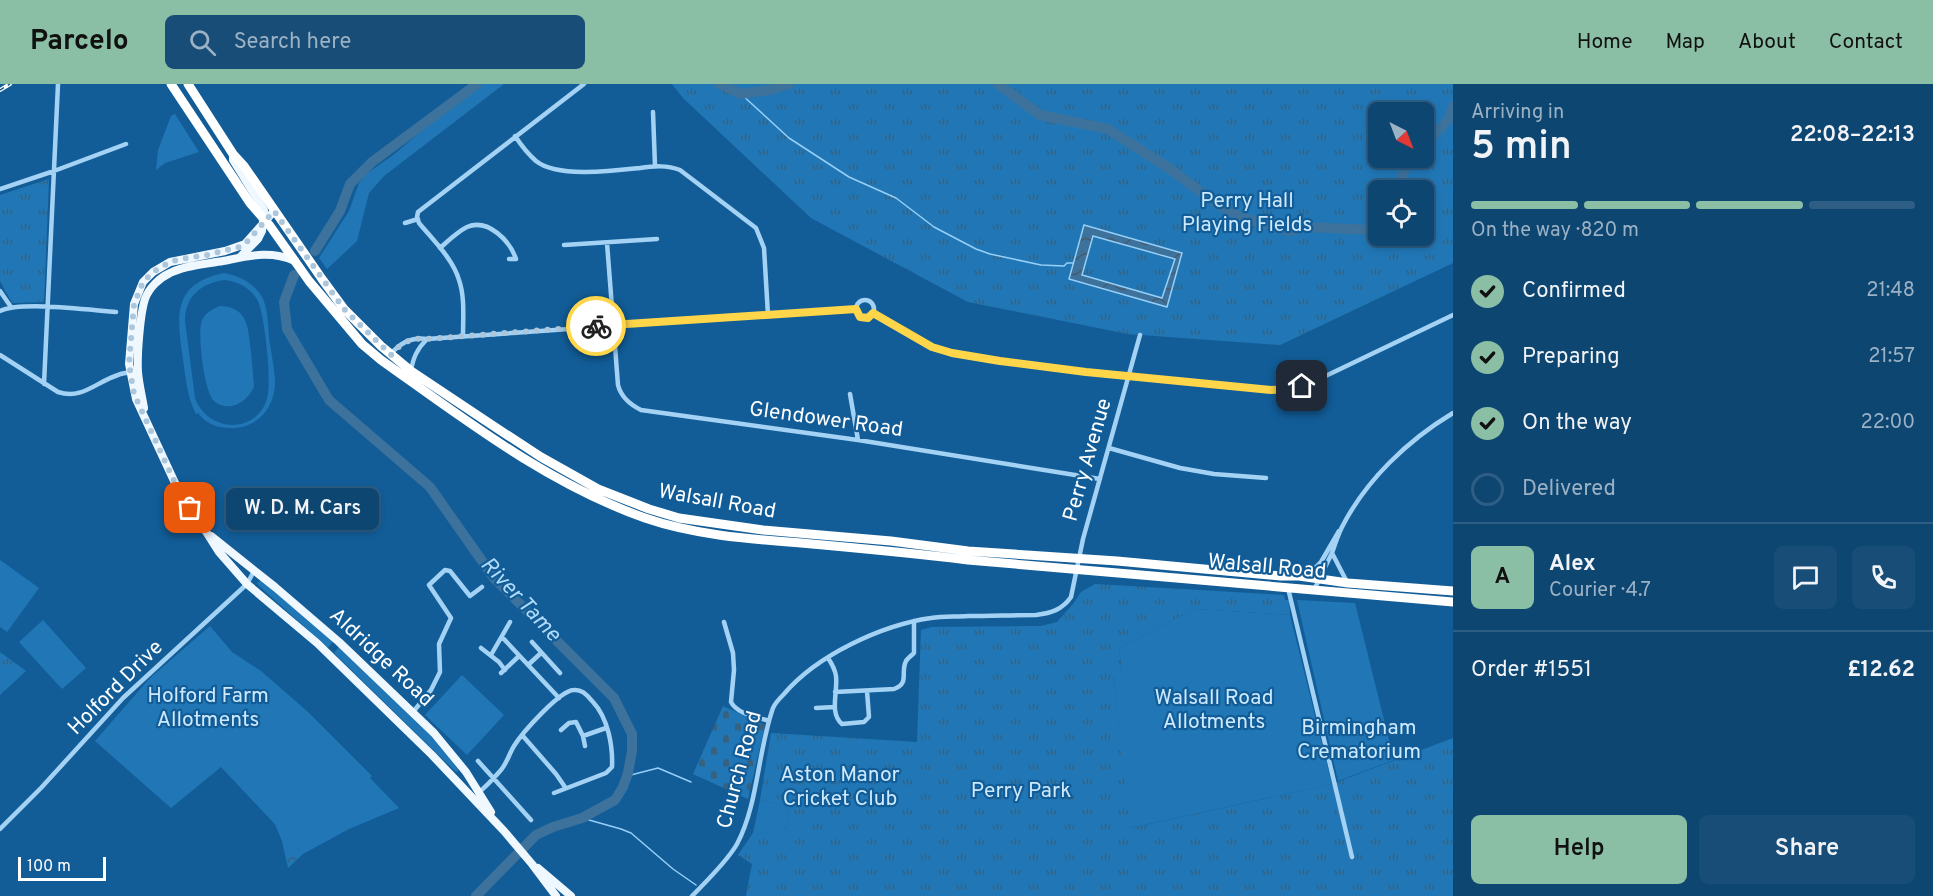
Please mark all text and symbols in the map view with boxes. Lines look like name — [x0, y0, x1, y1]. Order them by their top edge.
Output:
search box — [165, 15, 585, 69]
text: Parcelo — [30, 24, 129, 60]
icon: search — [186, 26, 219, 59]
text: Search here — [234, 29, 351, 56]
text: Home — [1577, 29, 1633, 56]
text: Map — [1666, 29, 1705, 56]
text: About — [1738, 29, 1796, 56]
text: Contact — [1829, 29, 1903, 56]
text: Arriving in — [1471, 100, 1564, 126]
north arrow — [1368, 102, 1434, 168]
map controls — [1368, 102, 1434, 246]
text: 22:08–22:13 — [1790, 122, 1915, 149]
text: 5 min — [1471, 124, 1572, 173]
button: locate — [1368, 180, 1434, 246]
park label: Perry Hall Playing Fields — [1182, 188, 1312, 239]
text: On the way · 820 m — [1471, 218, 1639, 244]
icon: check — [1471, 275, 1504, 308]
text: Confirmed — [1522, 278, 1626, 305]
text: 21:48 — [1866, 278, 1915, 304]
courier — [566, 296, 626, 356]
icon: bike — [580, 310, 613, 343]
icon: check — [1471, 341, 1504, 374]
text: Preparing — [1522, 344, 1620, 371]
text: 21:57 — [1868, 344, 1915, 370]
pin — [1276, 360, 1327, 411]
icon: home — [1285, 369, 1318, 402]
street label: Perry Avenue — [1058, 395, 1118, 525]
street label: Glendower Road — [747, 396, 905, 444]
icon: check — [1471, 407, 1504, 440]
text: On the way — [1522, 410, 1632, 437]
text: 22:00 — [1861, 410, 1915, 436]
text: Delivered — [1522, 476, 1616, 503]
street label: Walsall Road — [656, 478, 778, 526]
pin — [164, 482, 215, 533]
callout: W. D. M. Cars — [226, 487, 379, 529]
icon: bag — [173, 491, 206, 524]
text: W. D. M. Cars — [244, 496, 361, 522]
button: chat — [1774, 546, 1837, 609]
button: phone — [1852, 546, 1915, 609]
street label: Walsall Road — [1207, 548, 1327, 586]
text: Alex — [1549, 551, 1596, 578]
water label: River Tame — [474, 552, 566, 648]
text: A — [1495, 564, 1510, 591]
text: Courier · 4.7 — [1549, 578, 1651, 604]
street label: Aldridge Road — [323, 603, 439, 713]
street label: Holford Drive — [63, 635, 169, 741]
text: Order #1551 — [1471, 657, 1592, 684]
text: £12.62 — [1847, 657, 1915, 684]
park label: Holford Farm Allotments — [147, 683, 269, 734]
park label: Walsall Road Allotments — [1155, 685, 1273, 736]
street label: Church Road — [711, 708, 769, 832]
park label: Birmingham Crematorium — [1297, 715, 1421, 766]
park label: Aston Manor Cricket Club — [780, 762, 900, 813]
park label: Perry Park — [971, 778, 1071, 805]
button: Help — [1471, 815, 1687, 884]
button: Share — [1699, 815, 1915, 884]
scale bar — [18, 854, 106, 882]
text: 100 m — [27, 857, 71, 877]

